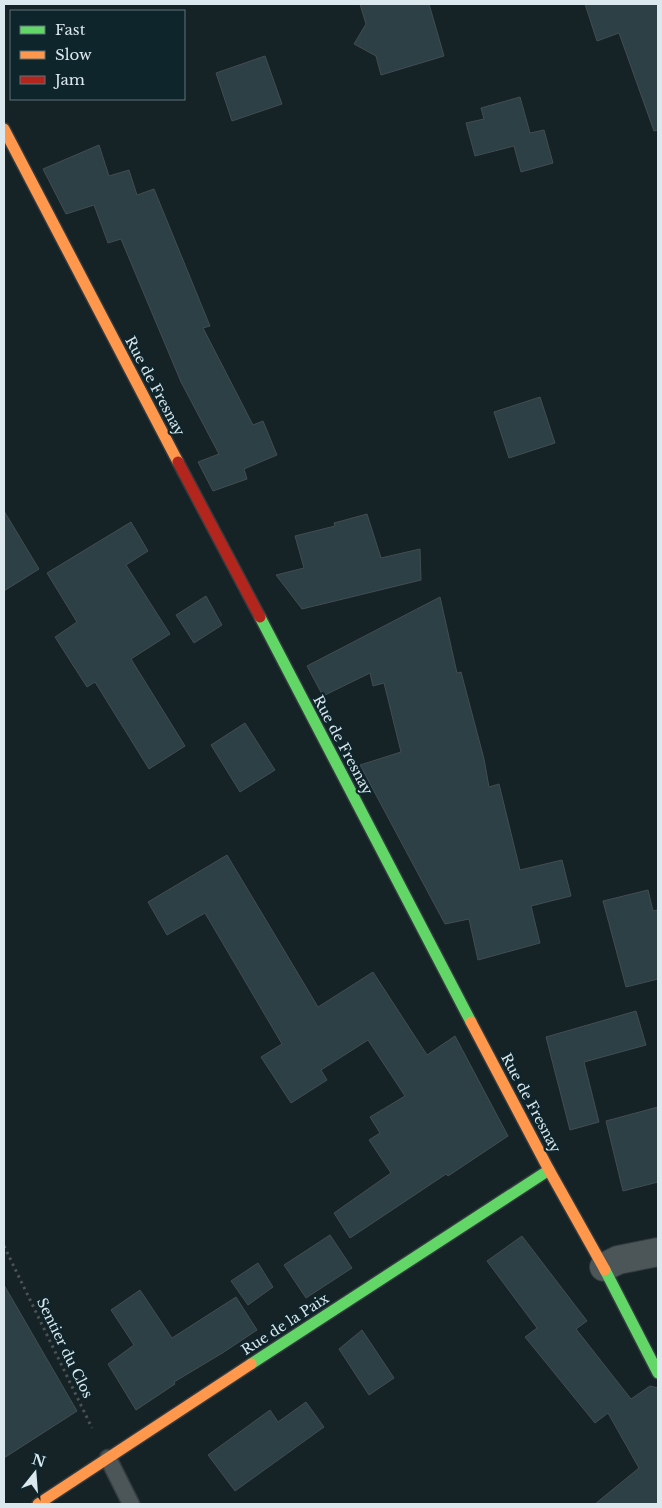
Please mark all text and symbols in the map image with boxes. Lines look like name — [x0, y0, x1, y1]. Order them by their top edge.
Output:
legend — [10, 10, 185, 100]
text: Fast — [55, 20, 86, 39]
text: Slow — [55, 45, 92, 64]
text: Jam — [53, 70, 85, 89]
street label: Rue de Fresnay — [121, 333, 189, 439]
street label: Rue de Fresnay — [309, 692, 377, 798]
street label: Rue de Fresnay — [497, 1050, 565, 1156]
street label: Rue de la Paix — [238, 1289, 332, 1359]
street label: Sentier du Clos — [33, 1295, 97, 1401]
north arrow — [10, 1448, 60, 1498]
text: N — [30, 1450, 48, 1471]

